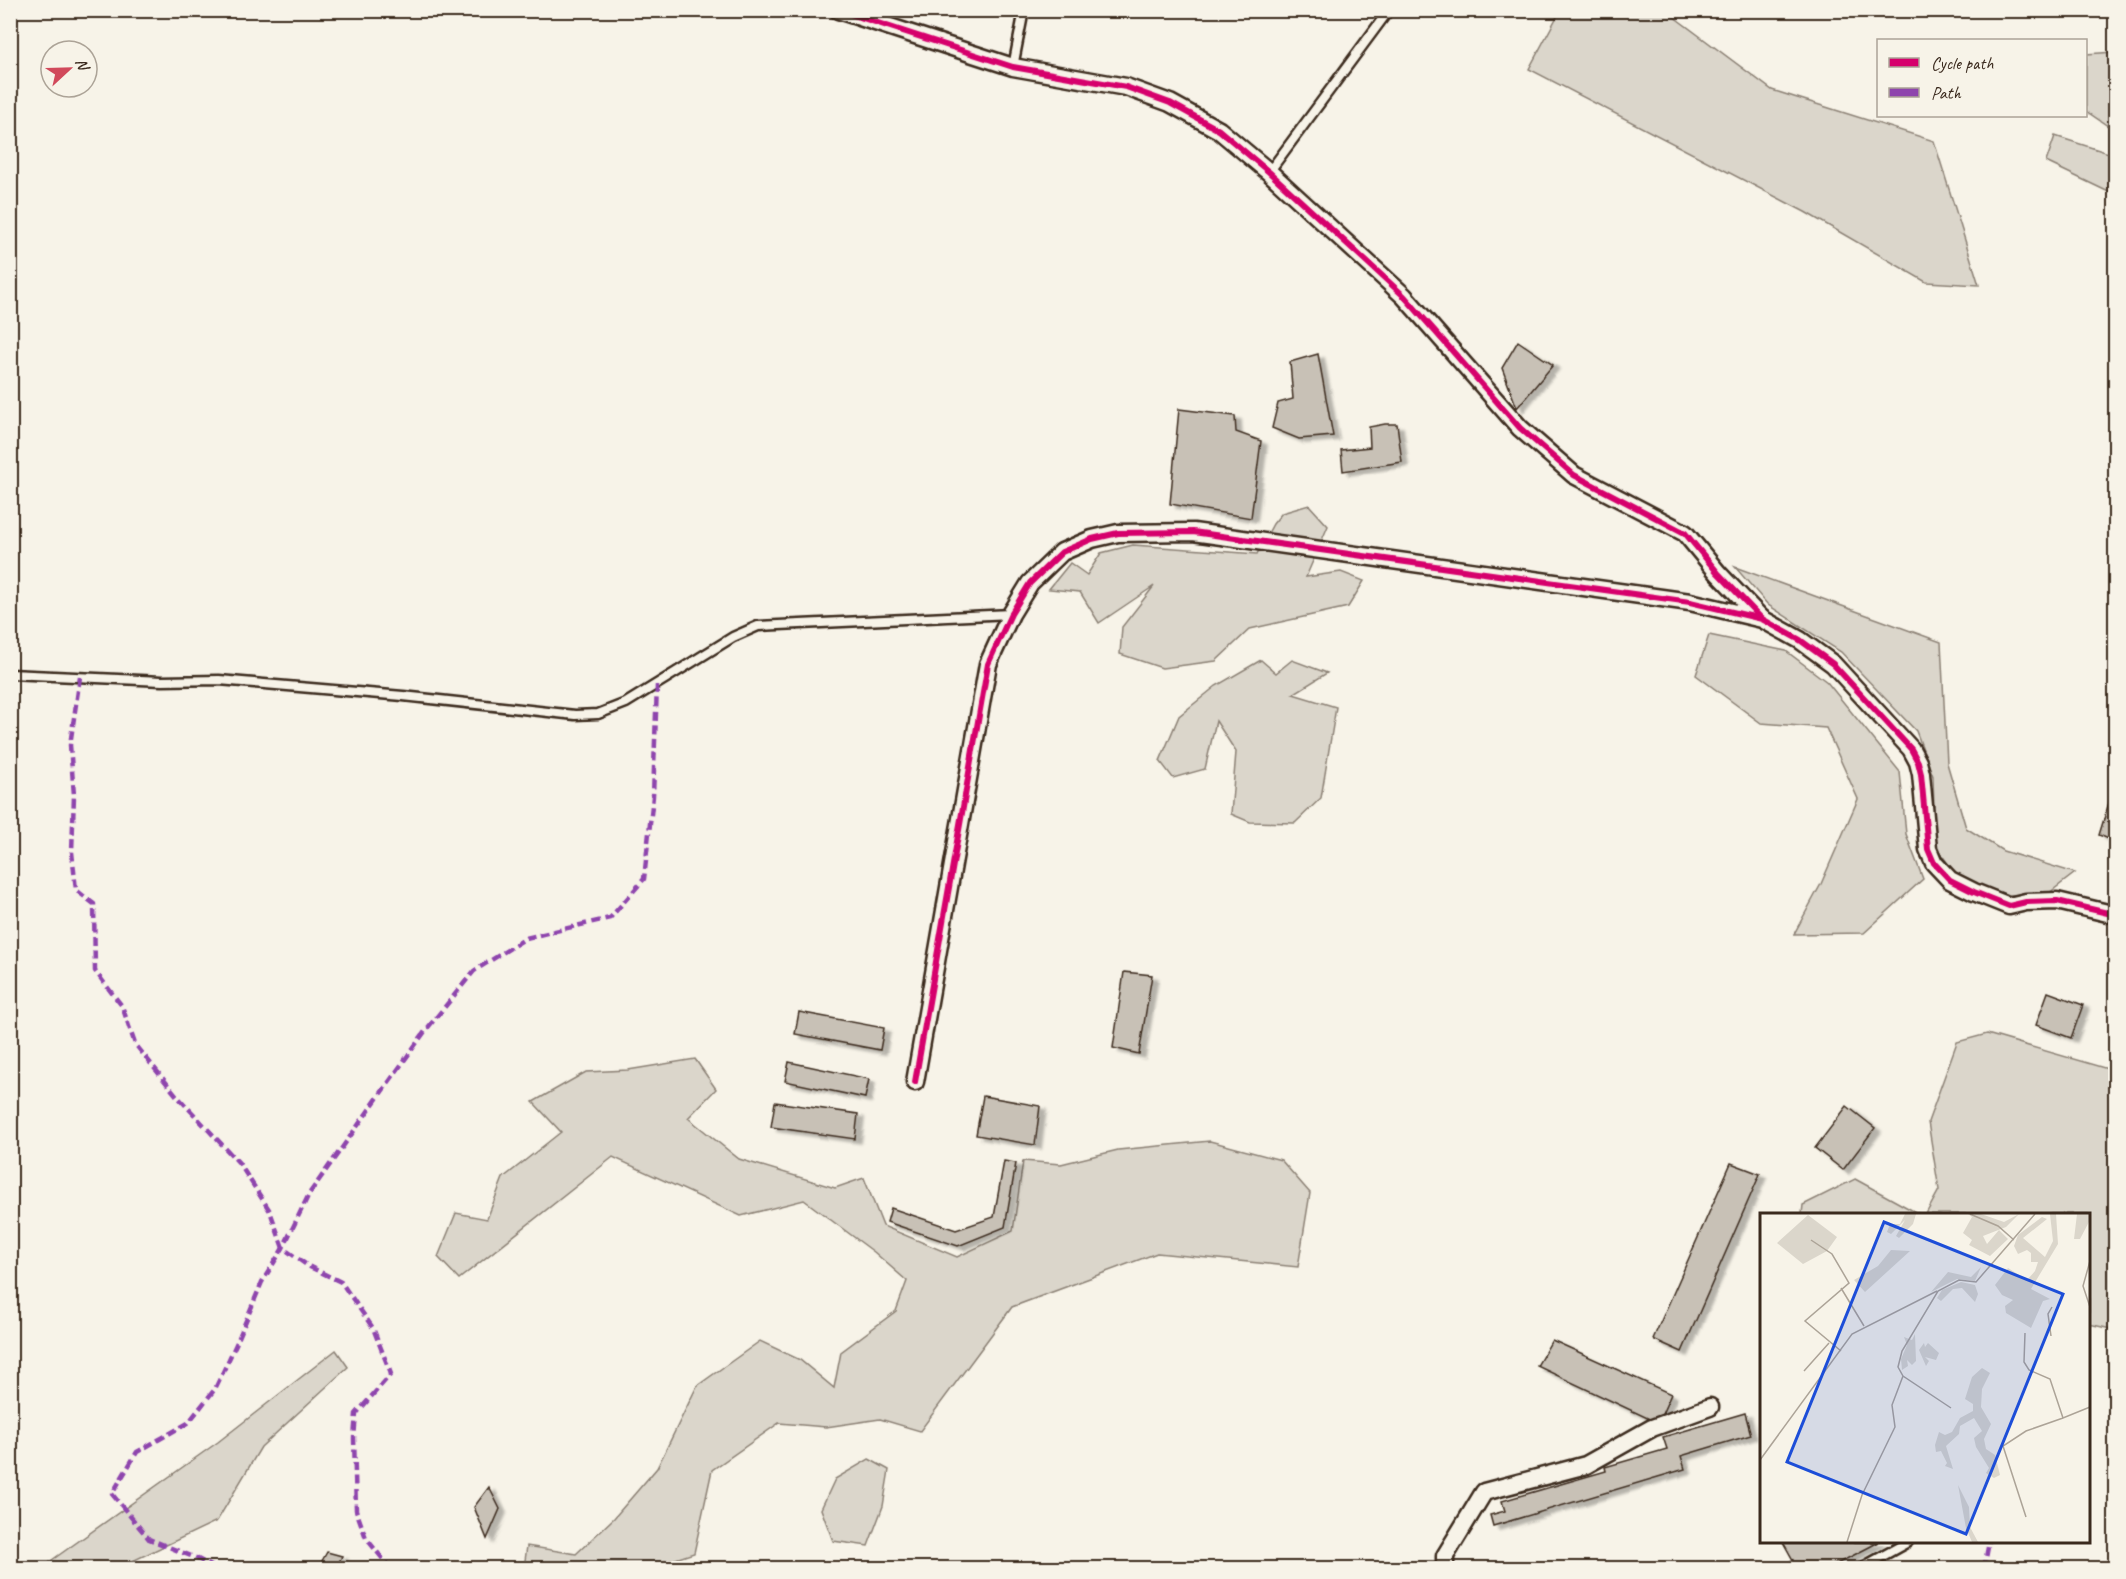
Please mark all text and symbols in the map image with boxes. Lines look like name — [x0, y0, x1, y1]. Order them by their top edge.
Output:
north arrow — [39, 39, 99, 99]
legend — [1877, 39, 2087, 117]
text: Cycle path — [1931, 52, 1994, 74]
text: N — [71, 55, 94, 75]
text: Path — [1931, 82, 1961, 104]
inset map — [1760, 1213, 2090, 1543]

